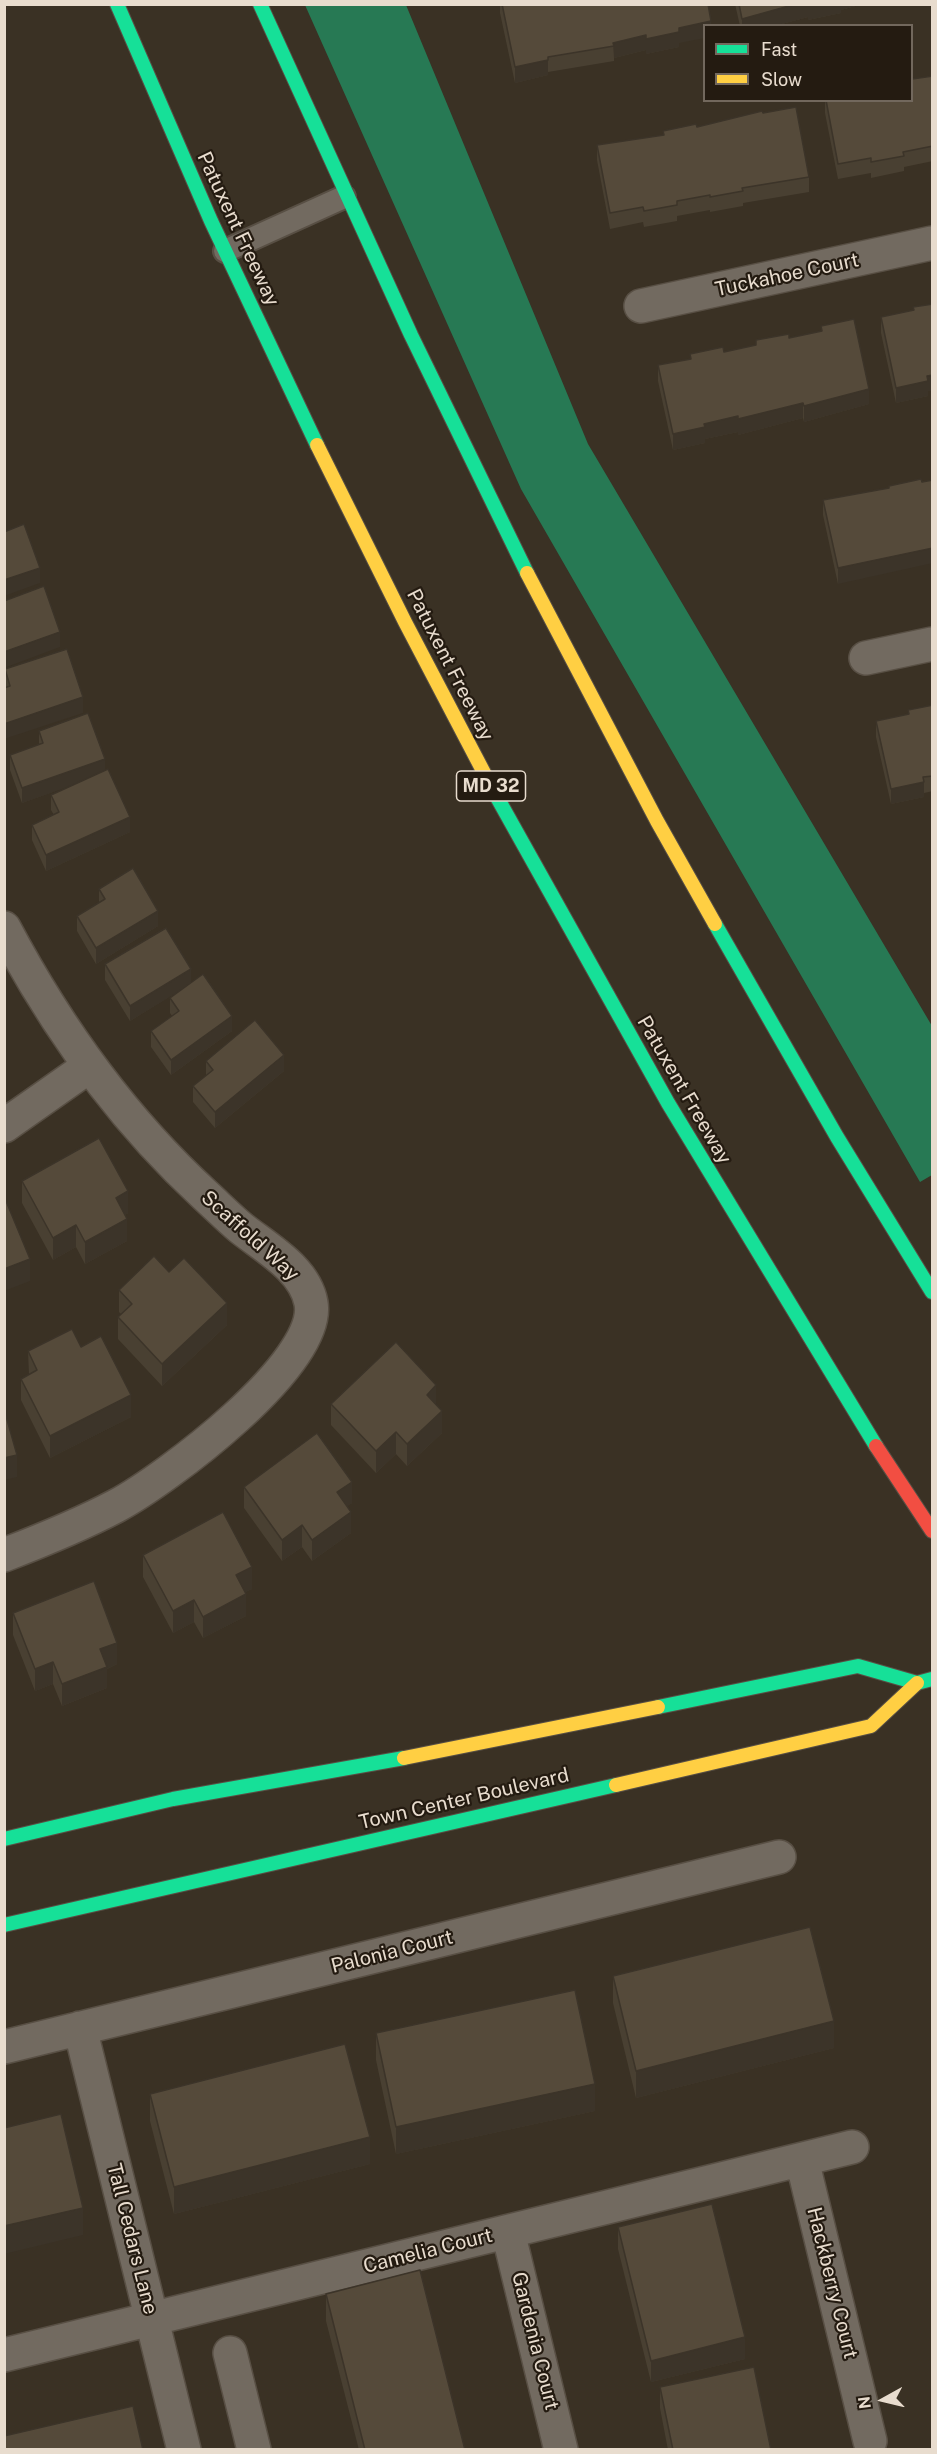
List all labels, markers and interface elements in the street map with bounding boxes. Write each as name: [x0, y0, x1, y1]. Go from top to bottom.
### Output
legend: [703, 24, 913, 102]
text: Fast: [761, 39, 797, 60]
text: Slow: [761, 69, 802, 90]
street label: Patuxent Freeway: [192, 148, 284, 310]
street label: Tuckahoe Court: [713, 248, 861, 302]
street label: Patuxent Freeway: [401, 585, 499, 745]
road number: MD 32: [456, 771, 526, 801]
street label: Patuxent Freeway: [632, 1012, 736, 1168]
street label: Scaffold Way: [196, 1186, 304, 1286]
street label: Town Center Boulevard: [357, 1763, 571, 1835]
street label: Palonia Court: [328, 1925, 456, 1979]
street label: Tall Cedars Lane: [102, 2161, 162, 2317]
street label: Hackberry Court: [802, 2205, 862, 2361]
street label: Camelia Court: [361, 2223, 495, 2279]
street label: Gardenia Court: [506, 2270, 564, 2412]
north arrow: [853, 2370, 913, 2430]
text: N: [854, 2395, 875, 2410]

